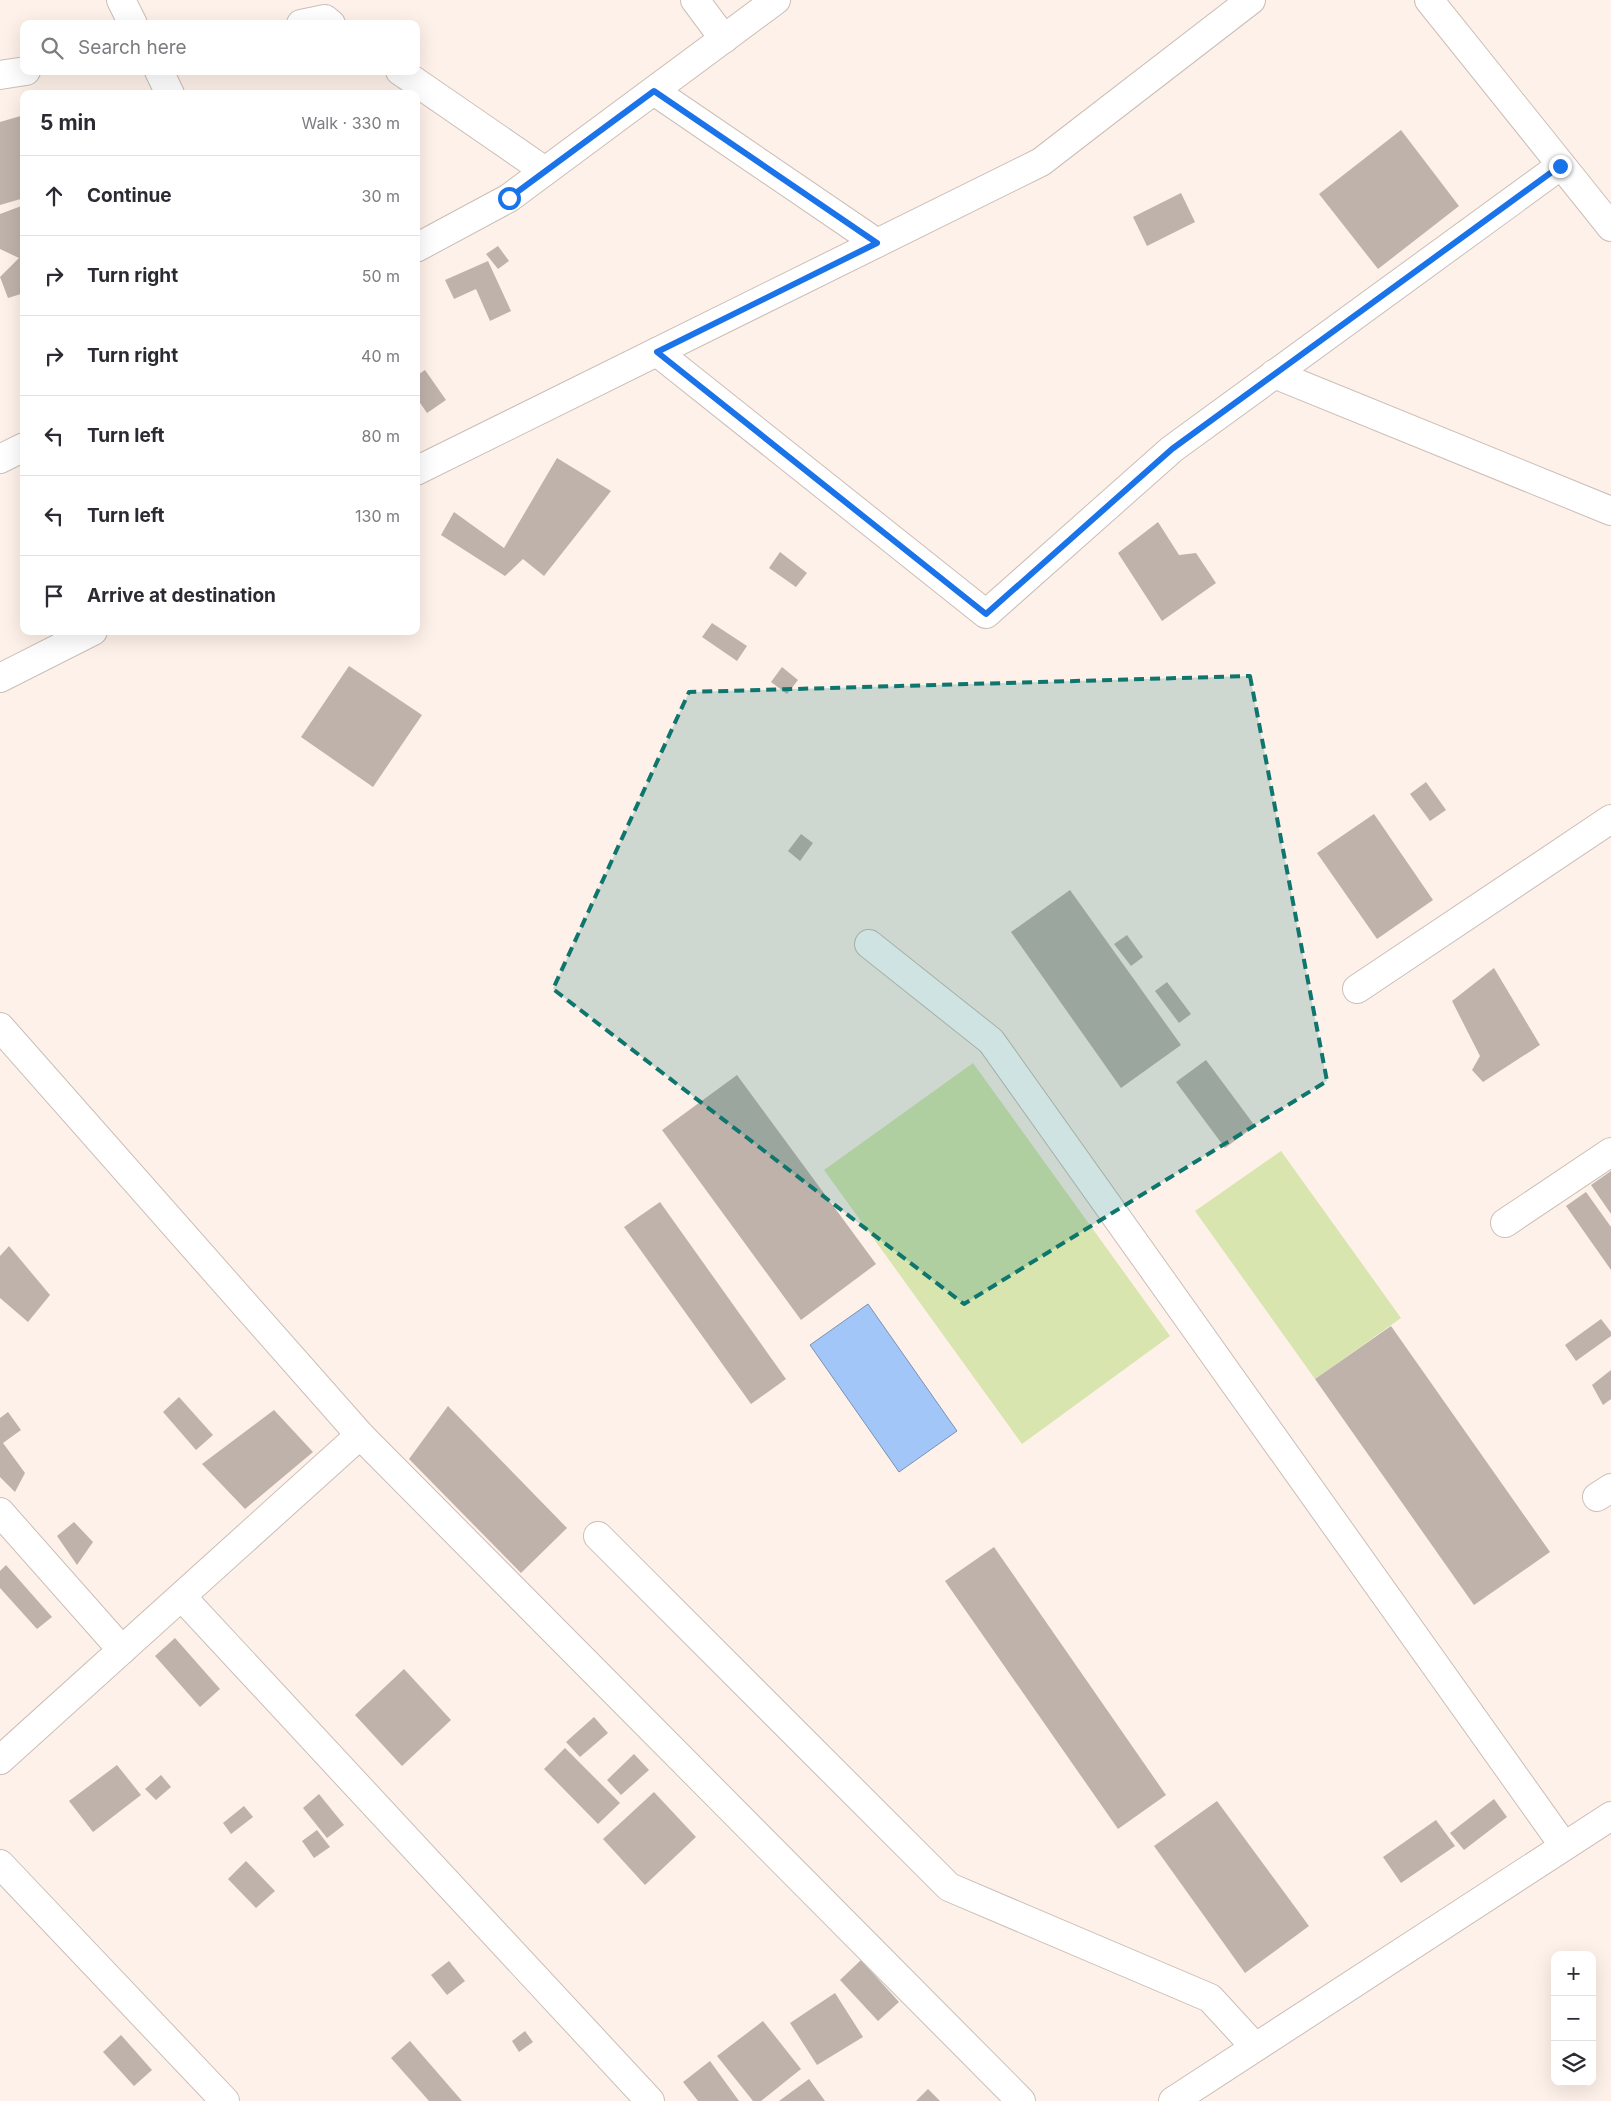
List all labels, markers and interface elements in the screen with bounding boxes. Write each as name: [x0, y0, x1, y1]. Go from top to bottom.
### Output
search box: [20, 20, 420, 75]
icon: search: [38, 34, 66, 62]
text: Search here: [78, 36, 187, 59]
text: 5 min: [40, 110, 96, 135]
text: Walk · 330 m: [301, 113, 400, 133]
route end: [1549, 155, 1572, 178]
icon: ahead: [40, 182, 68, 210]
text: Continue: [87, 184, 172, 207]
text: 30 m: [362, 186, 400, 206]
route start: [498, 187, 521, 210]
icon: right: [40, 262, 68, 290]
text: Turn right: [87, 264, 178, 287]
text: 50 m: [362, 266, 400, 286]
icon: right: [40, 342, 68, 370]
text: Turn right: [87, 344, 178, 367]
text: 40 m: [361, 346, 400, 366]
icon: left: [40, 422, 68, 450]
text: Turn left: [87, 424, 165, 447]
text: 80 m: [361, 426, 400, 446]
icon: left: [40, 502, 68, 530]
text: Turn left: [87, 504, 165, 527]
text: 130 m: [355, 506, 400, 526]
icon: arrive: [40, 582, 68, 610]
text: Arrive at destination: [87, 584, 276, 607]
map controls: [1551, 1951, 1596, 2086]
button: +: [1551, 1951, 1596, 1996]
button: −: [1551, 1996, 1596, 2041]
button: layers: [1551, 2041, 1596, 2086]

